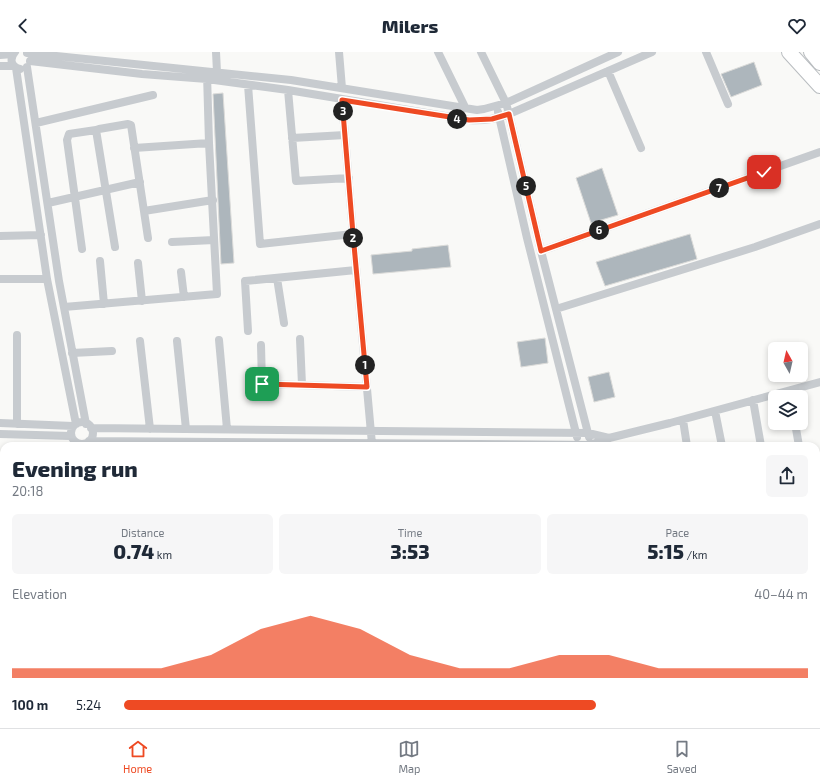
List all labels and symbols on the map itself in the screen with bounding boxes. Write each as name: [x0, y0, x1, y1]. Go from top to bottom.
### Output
pin: 3: [333, 101, 353, 121]
pin: 4: [447, 109, 467, 129]
pin: [747, 155, 781, 189]
pin: 5: [516, 176, 536, 196]
pin: 7: [709, 178, 729, 198]
pin: 6: [589, 220, 609, 240]
pin: 2: [343, 228, 363, 248]
north arrow: [768, 342, 808, 382]
pin: 1: [355, 355, 375, 375]
pin: [245, 367, 279, 401]

